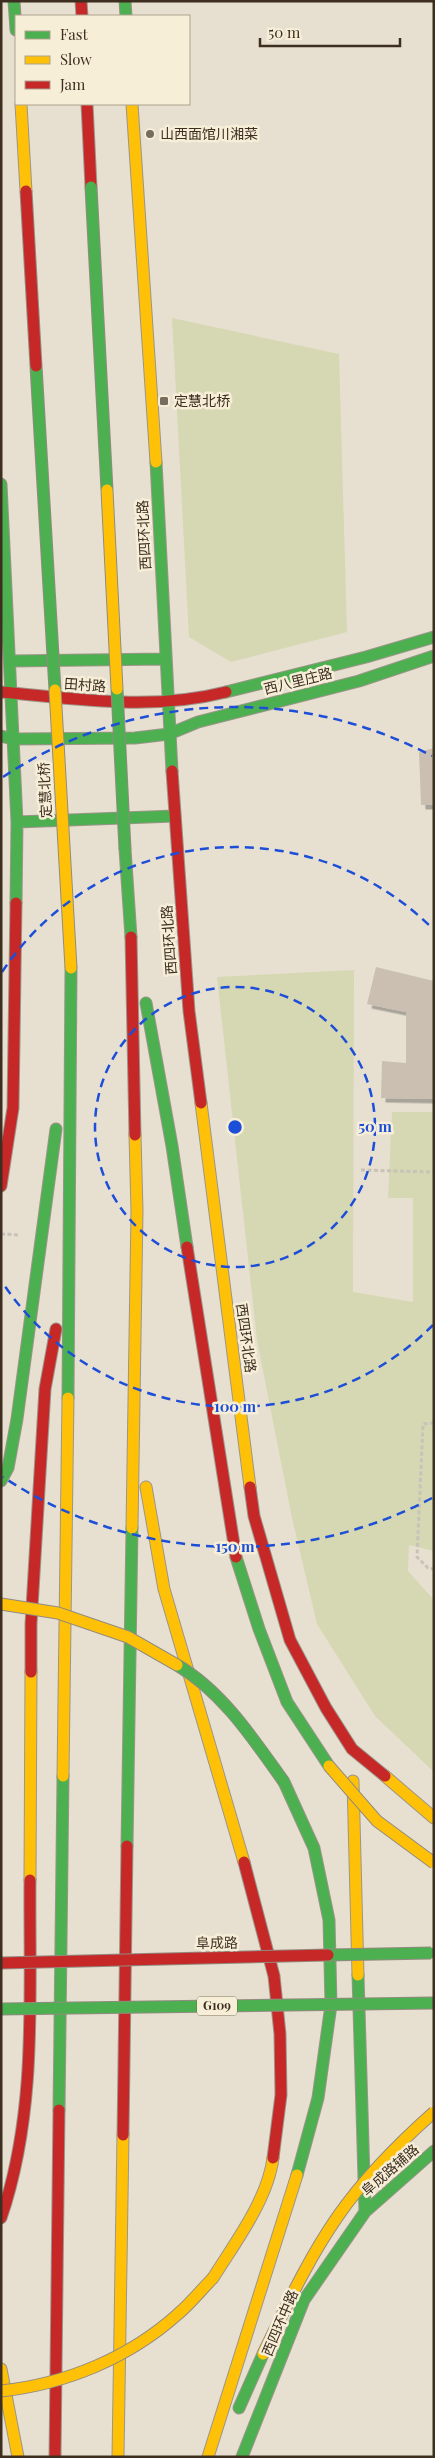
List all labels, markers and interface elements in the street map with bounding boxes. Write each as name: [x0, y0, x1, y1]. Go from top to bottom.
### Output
legend: [15, 15, 190, 105]
scale bar: [260, 15, 400, 47]
text: 50 m: [268, 22, 301, 42]
text: Fast: [60, 24, 89, 44]
text: Slow: [60, 49, 92, 69]
text: Jam: [59, 74, 86, 94]
place label: 山西面馆川湘菜: [160, 124, 258, 143]
marker: 山西面馆川湘菜: [144, 128, 156, 140]
place label: 定慧北桥: [174, 391, 230, 410]
marker: 定慧北桥: [158, 395, 170, 407]
street label: 西四环北路: [132, 500, 155, 570]
street label: 西八里庄路: [262, 663, 334, 698]
street label: 田村路: [63, 674, 107, 695]
street label: 定慧北桥: [34, 762, 55, 818]
street label: 西四环北路: [157, 904, 180, 976]
text: 50 m: [358, 1116, 392, 1136]
centre of rings: [226, 1118, 244, 1136]
street label: 西四环北路: [232, 1302, 261, 1374]
text: 100 m: [214, 1396, 257, 1416]
text: 150 m: [215, 1536, 255, 1556]
street label: 阜成路: [196, 1933, 238, 1952]
road number: G109: [197, 1996, 237, 2015]
street label: 阜成路辅路: [357, 2139, 422, 2200]
street label: 西四环中路: [257, 2287, 302, 2359]

